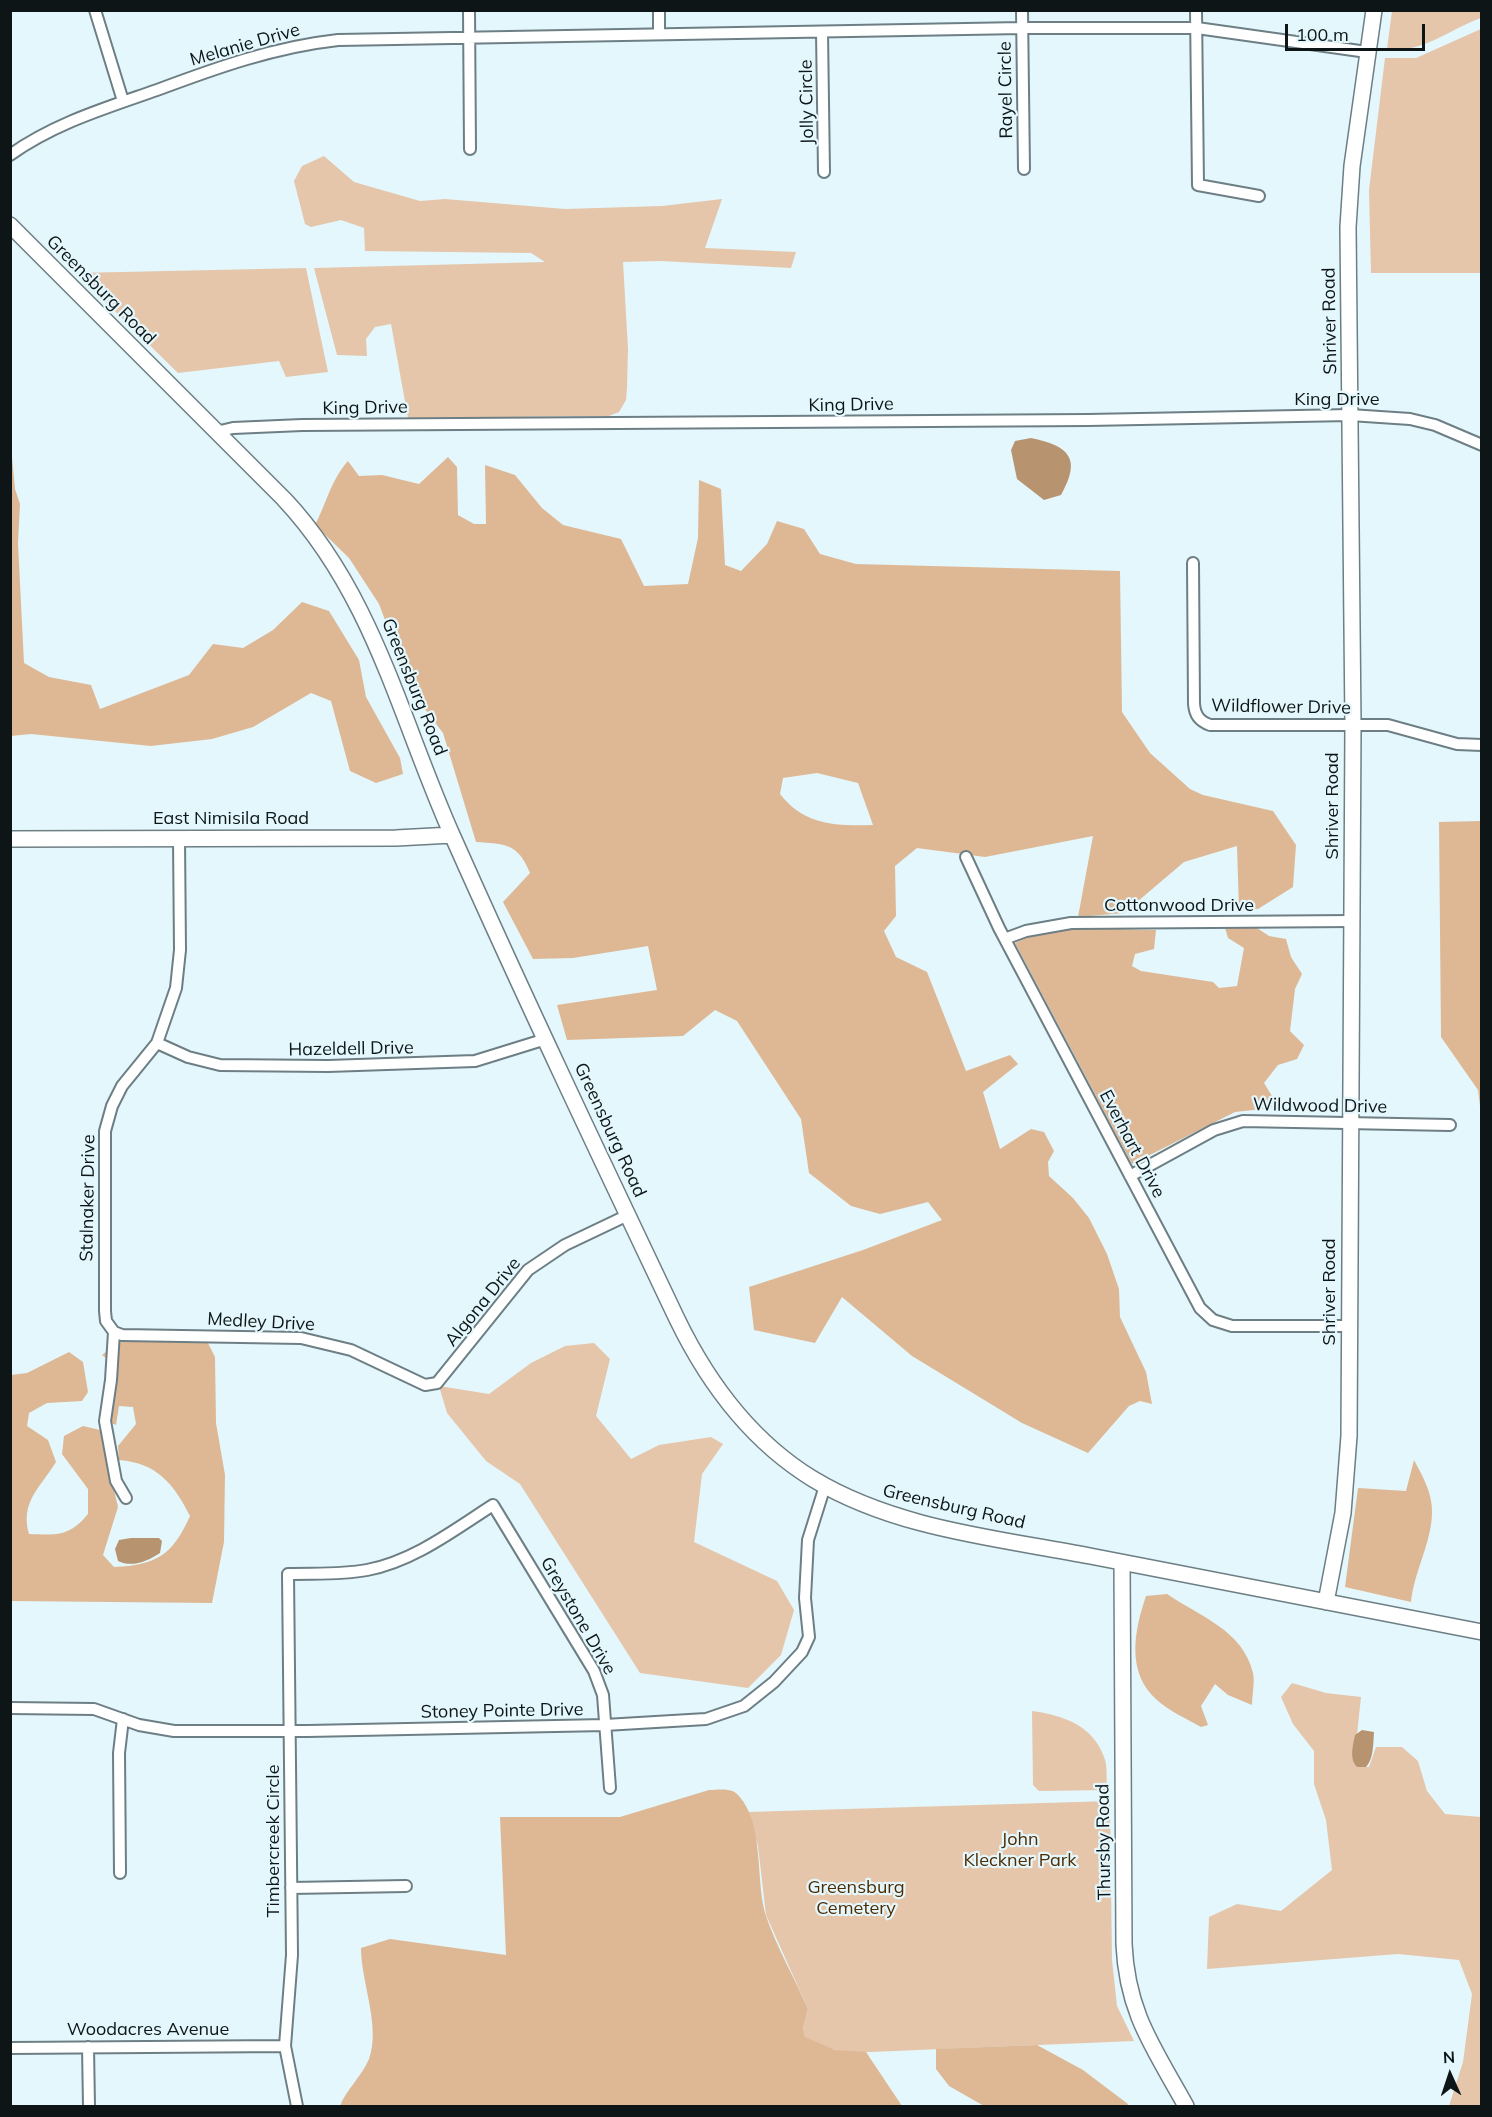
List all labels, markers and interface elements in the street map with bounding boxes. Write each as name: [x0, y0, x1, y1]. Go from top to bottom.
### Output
scale bar: [1288, 12, 1428, 50]
street label: Melanie Drive: [188, 19, 302, 71]
text: 100 m: [1296, 23, 1349, 46]
street label: Rayel Circle: [994, 41, 1018, 139]
street label: Jolly Circle: [795, 59, 819, 145]
street label: Greensburg Road: [42, 231, 160, 349]
street label: Shriver Road: [1318, 267, 1342, 375]
street label: King Drive: [1294, 389, 1380, 411]
street label: King Drive: [808, 393, 894, 417]
street label: King Drive: [322, 396, 408, 420]
street label: Greensburg Road: [377, 615, 451, 759]
street label: Wildflower Drive: [1211, 695, 1351, 719]
street label: Shriver Road: [1322, 752, 1344, 860]
street label: East Nimisila Road: [153, 808, 309, 830]
street label: Cottonwood Drive: [1104, 895, 1254, 917]
street label: Hazeldell Drive: [288, 1037, 414, 1061]
street label: Greensburg Road: [569, 1059, 651, 1201]
street label: Everhart Drive: [1095, 1086, 1169, 1202]
street label: Wildwood Drive: [1253, 1094, 1387, 1118]
street label: Stalnaker Drive: [76, 1134, 100, 1262]
street label: Shriver Road: [1319, 1238, 1341, 1346]
street label: Algona Drive: [441, 1253, 525, 1351]
street label: Medley Drive: [207, 1308, 315, 1336]
street label: Greensburg Road: [880, 1480, 1028, 1534]
street label: Greystone Drive: [536, 1553, 620, 1679]
street label: Stoney Pointe Drive: [420, 1699, 584, 1723]
street label: Timbercreek Circle: [263, 1765, 285, 1917]
street label: Thursby Road: [1092, 1784, 1116, 1900]
park label: John Kleckner Park: [963, 1829, 1077, 1872]
park label: Greensburg Cemetery: [807, 1877, 905, 1920]
street label: Woodacres Avenue: [67, 2019, 229, 2041]
north arrow: [1420, 2045, 1480, 2105]
text: N: [1442, 2047, 1456, 2067]

